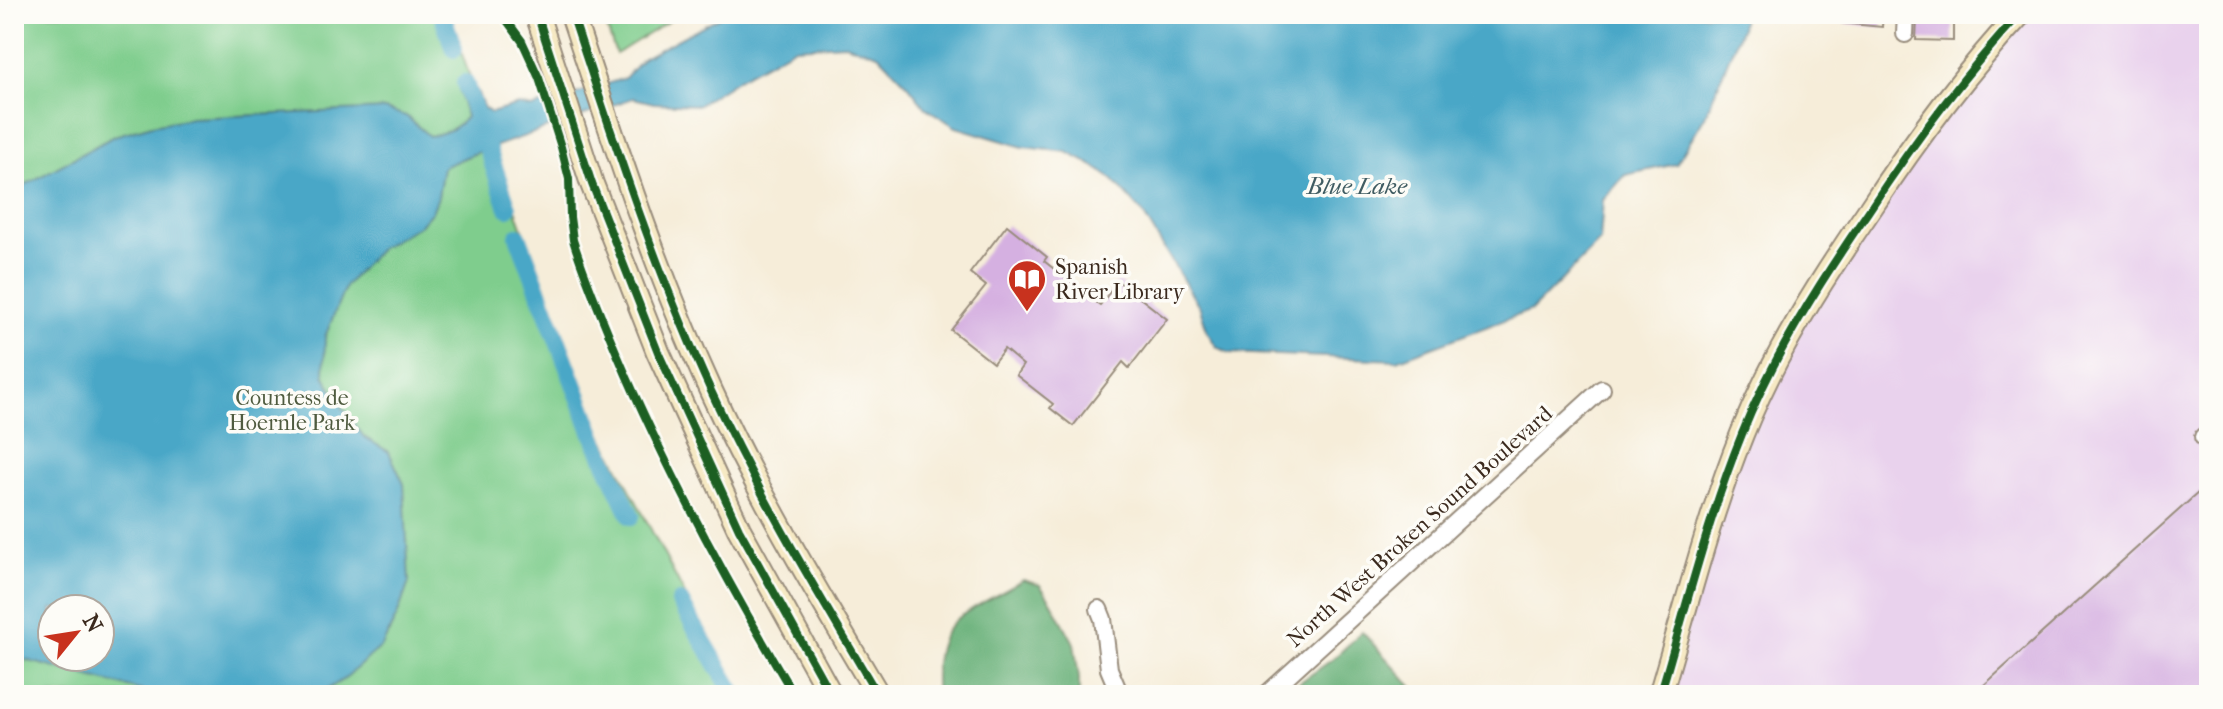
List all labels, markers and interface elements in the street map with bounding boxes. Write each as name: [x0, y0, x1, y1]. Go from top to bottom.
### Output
water label: Blue Lake: [1305, 172, 1408, 200]
place label: Spanish River Library: [1055, 254, 1185, 305]
library icon: Spanish River Library: [1006, 258, 1048, 313]
park label: Countess de Hoernle Park: [229, 385, 356, 436]
street label: North West Broken Sound Boulevard: [1282, 400, 1558, 653]
north arrow: [36, 593, 116, 673]
text: N: [77, 610, 108, 637]

